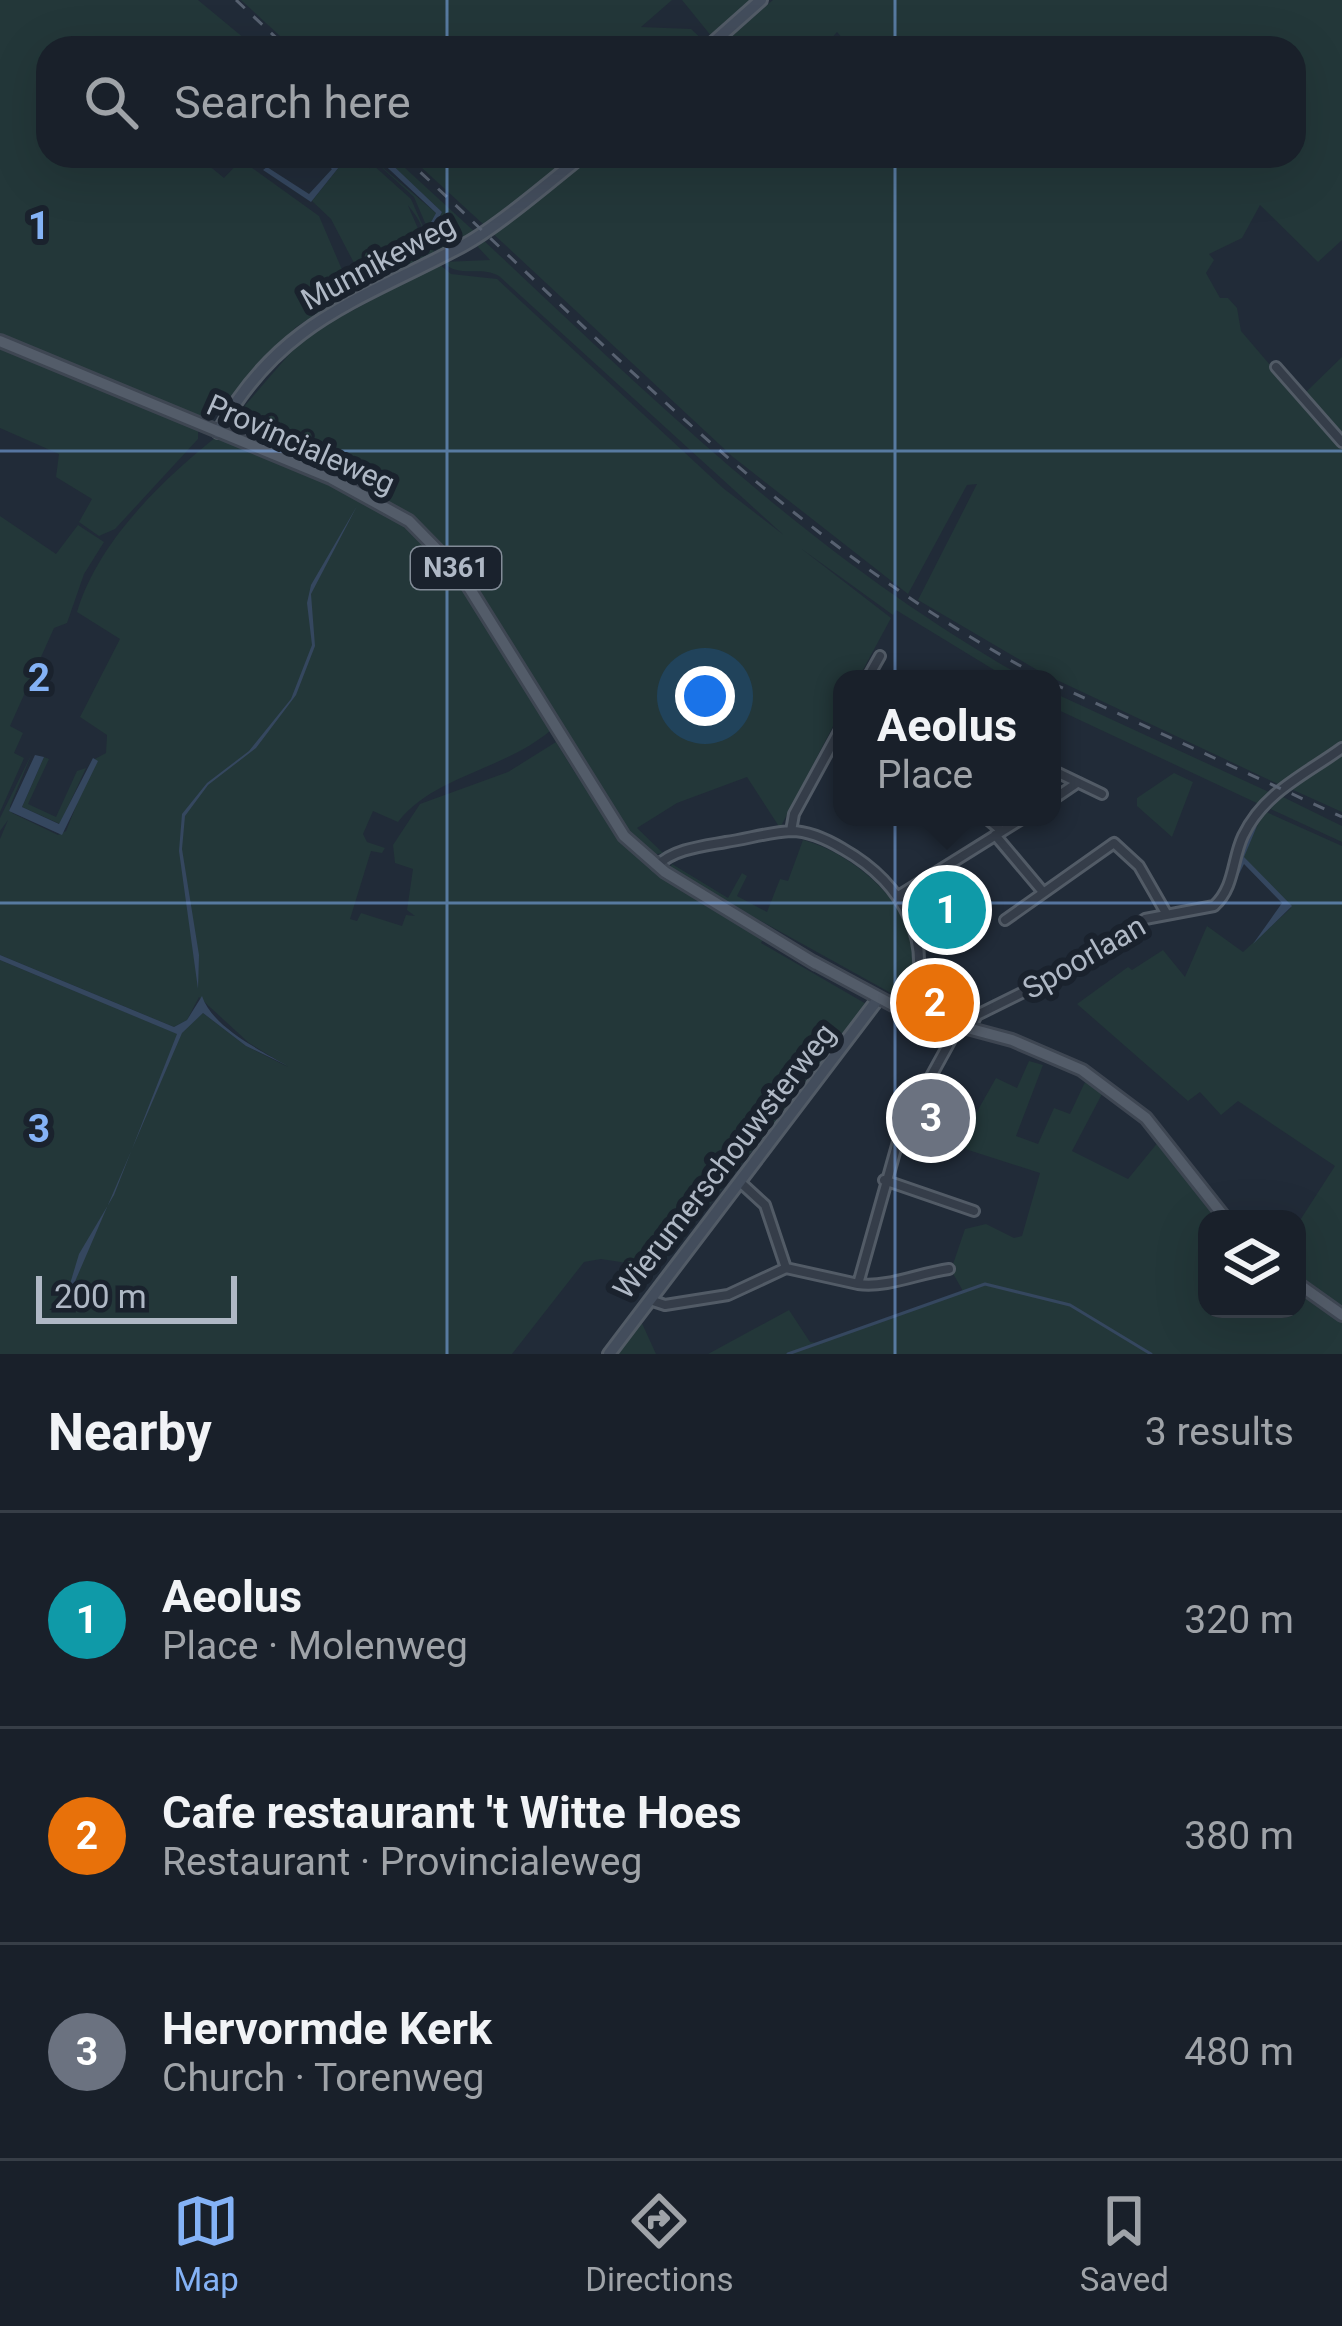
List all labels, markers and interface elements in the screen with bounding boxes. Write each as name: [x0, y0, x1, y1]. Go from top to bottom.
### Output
search box: [36, 36, 1306, 168]
icon: search: [78, 69, 144, 135]
text: Search here: [174, 76, 411, 129]
text: 1: [28, 203, 50, 249]
street label: Munnikeweg: [295, 207, 461, 317]
street label: Provincialeweg: [202, 387, 400, 501]
road number: N361: [411, 547, 501, 589]
text: 2: [28, 655, 50, 701]
your location: [675, 666, 735, 726]
popup: [833, 670, 1061, 826]
text: Aeolus: [877, 699, 1017, 752]
text: Place: [877, 752, 973, 798]
pin: 1: [908, 865, 986, 955]
street label: Spoorlaan: [1017, 908, 1151, 1006]
pin: 2: [896, 958, 974, 1048]
street label: Wierumerschouwsterweg: [606, 1016, 842, 1306]
pin: 3: [892, 1073, 970, 1163]
text: 3: [28, 1106, 50, 1152]
map controls: [1198, 1210, 1306, 1318]
button: layers: [1198, 1210, 1306, 1318]
scale bar: [36, 1270, 237, 1323]
text: 200 m: [54, 1277, 147, 1316]
text: Nearby: [48, 1403, 212, 1462]
text: 3 results: [1145, 1409, 1294, 1455]
text: Aeolus: [162, 1570, 302, 1623]
text: 1: [76, 1597, 98, 1643]
text: 320 m: [1184, 1597, 1294, 1643]
text: Place · Molenweg: [162, 1623, 468, 1669]
text: Cafe restaurant 't Witte Hoes: [162, 1786, 742, 1839]
text: 2: [76, 1813, 98, 1859]
text: 380 m: [1184, 1813, 1294, 1859]
text: Restaurant · Provincialeweg: [162, 1839, 642, 1885]
text: Hervormde Kerk: [162, 2002, 492, 2055]
text: 3: [76, 2029, 98, 2075]
text: 480 m: [1184, 2029, 1294, 2075]
text: Church · Torenweg: [162, 2055, 484, 2101]
tab: Map: [173, 2188, 239, 2299]
tab: Directions: [585, 2188, 734, 2299]
tab: Saved: [1080, 2188, 1169, 2299]

